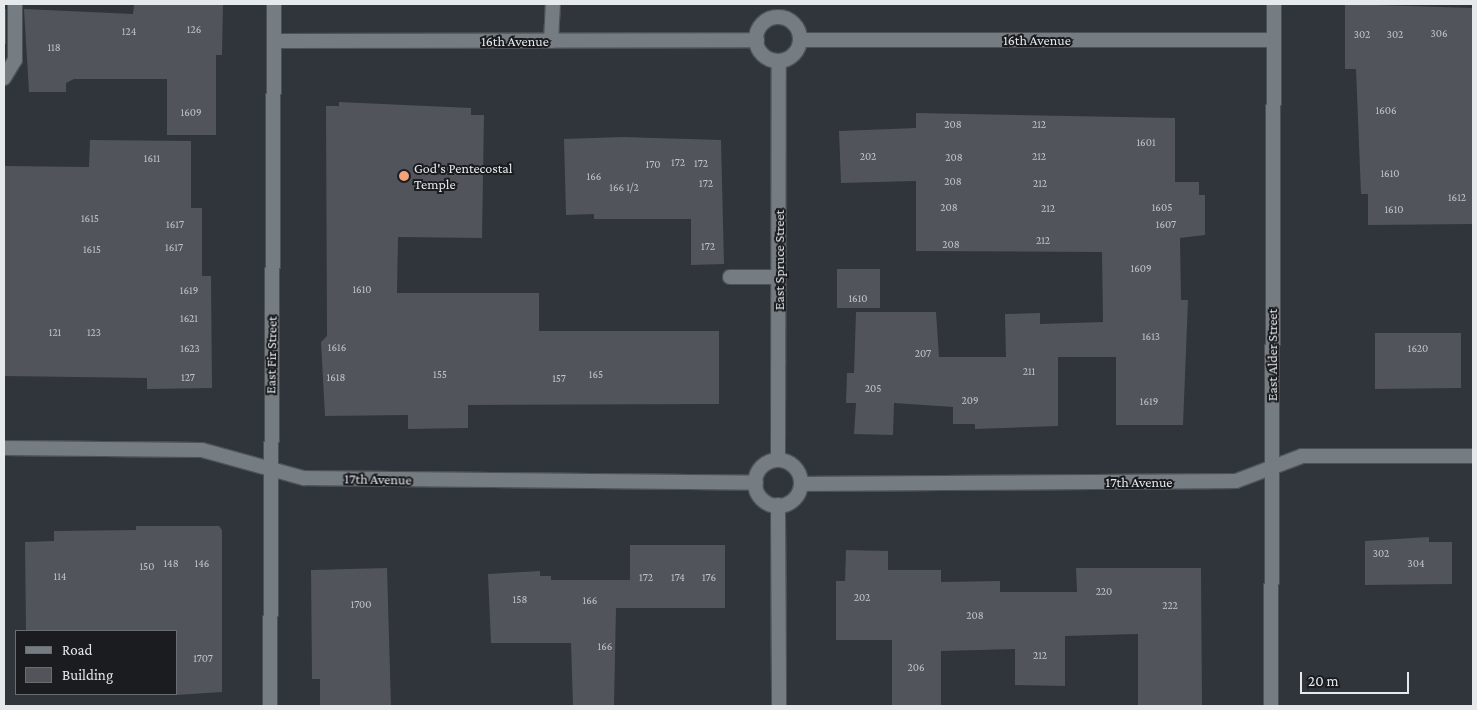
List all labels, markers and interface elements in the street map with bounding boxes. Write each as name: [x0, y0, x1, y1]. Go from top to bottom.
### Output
house number: 126: [187, 22, 201, 36]
house number: 124: [122, 24, 136, 38]
house number: 306: [1430, 26, 1448, 40]
house number: 302: [1354, 27, 1370, 41]
house number: 302: [1387, 27, 1403, 41]
street label: 16th Avenue: [1003, 32, 1071, 48]
street label: 16th Avenue: [481, 33, 549, 49]
house number: 118: [47, 40, 61, 54]
house number: 1606: [1375, 103, 1397, 117]
house number: 1609: [180, 105, 202, 119]
house number: 208: [944, 117, 962, 131]
house number: 212: [1032, 117, 1046, 131]
house number: 1601: [1136, 135, 1156, 149]
house number: 202: [860, 149, 876, 163]
house number: 212: [1032, 149, 1046, 163]
house number: 208: [945, 150, 963, 164]
house number: 1611: [144, 151, 160, 165]
house number: 172: [671, 155, 685, 169]
house number: 172: [694, 156, 708, 170]
house number: 170: [646, 157, 660, 171]
place label: God's Pentecostal Temple: [414, 160, 513, 192]
house number: 1610: [1380, 166, 1400, 180]
house number: 166: [587, 169, 601, 183]
marker: God's Pentecostal Temple: [398, 170, 410, 182]
house number: 208: [944, 174, 962, 188]
house number: 172: [699, 176, 713, 190]
house number: 212: [1033, 176, 1047, 190]
house number: 166 1/2: [609, 180, 639, 194]
house number: 1612: [1448, 190, 1466, 204]
house number: 208: [940, 200, 958, 214]
house number: 1605: [1152, 200, 1172, 214]
house number: 212: [1041, 201, 1055, 215]
house number: 1610: [1384, 202, 1404, 216]
street label: East Spruce Street: [771, 210, 787, 310]
house number: 1615: [81, 211, 99, 225]
house number: 1617: [166, 217, 184, 231]
house number: 1607: [1156, 217, 1176, 231]
house number: 212: [1036, 233, 1050, 247]
house number: 208: [942, 237, 960, 251]
house number: 172: [701, 239, 715, 253]
house number: 1617: [165, 240, 183, 254]
house number: 1615: [83, 242, 101, 256]
house number: 1609: [1130, 261, 1152, 275]
house number: 1610: [352, 282, 372, 296]
house number: 1619: [180, 283, 198, 297]
house number: 1610: [848, 291, 868, 305]
street label: East Alder Street: [1264, 309, 1280, 401]
house number: 1621: [180, 311, 198, 325]
street label: East Fir Street: [262, 316, 280, 394]
house number: 121: [49, 325, 61, 339]
house number: 123: [87, 325, 101, 339]
house number: 1613: [1142, 329, 1160, 343]
house number: 1616: [328, 340, 346, 354]
house number: 1623: [180, 341, 200, 355]
house number: 1620: [1408, 341, 1428, 355]
house number: 207: [915, 346, 931, 360]
house number: 211: [1023, 364, 1035, 378]
house number: 155: [433, 367, 447, 381]
house number: 165: [589, 367, 603, 381]
house number: 127: [181, 370, 195, 384]
house number: 1618: [327, 370, 345, 384]
house number: 157: [552, 371, 566, 385]
house number: 205: [865, 381, 881, 395]
house number: 209: [961, 393, 979, 407]
house number: 1619: [1140, 394, 1158, 408]
street label: 17th Avenue: [344, 470, 412, 488]
street label: 17th Avenue: [1105, 474, 1173, 490]
house number: 302: [1373, 546, 1389, 560]
house number: 148: [163, 556, 179, 570]
house number: 146: [195, 556, 209, 570]
house number: 304: [1407, 556, 1425, 570]
house number: 150: [139, 559, 155, 573]
house number: 114: [54, 569, 66, 583]
house number: 172: [639, 570, 653, 584]
house number: 174: [671, 570, 685, 584]
house number: 176: [702, 570, 716, 584]
house number: 220: [1096, 584, 1112, 598]
house number: 202: [854, 590, 870, 604]
house number: 158: [513, 592, 527, 606]
house number: 166: [583, 593, 597, 607]
house number: 1700: [350, 597, 372, 611]
house number: 222: [1162, 598, 1178, 612]
house number: 208: [966, 608, 984, 622]
legend: [15, 630, 178, 695]
house number: 166: [598, 639, 612, 653]
text: Road: [62, 642, 92, 658]
house number: 212: [1033, 648, 1047, 662]
house number: 1707: [193, 651, 213, 665]
house number: 206: [907, 660, 925, 674]
scale bar: [1302, 662, 1411, 694]
text: Building: [62, 667, 113, 683]
text: 20 m: [1308, 673, 1339, 689]

